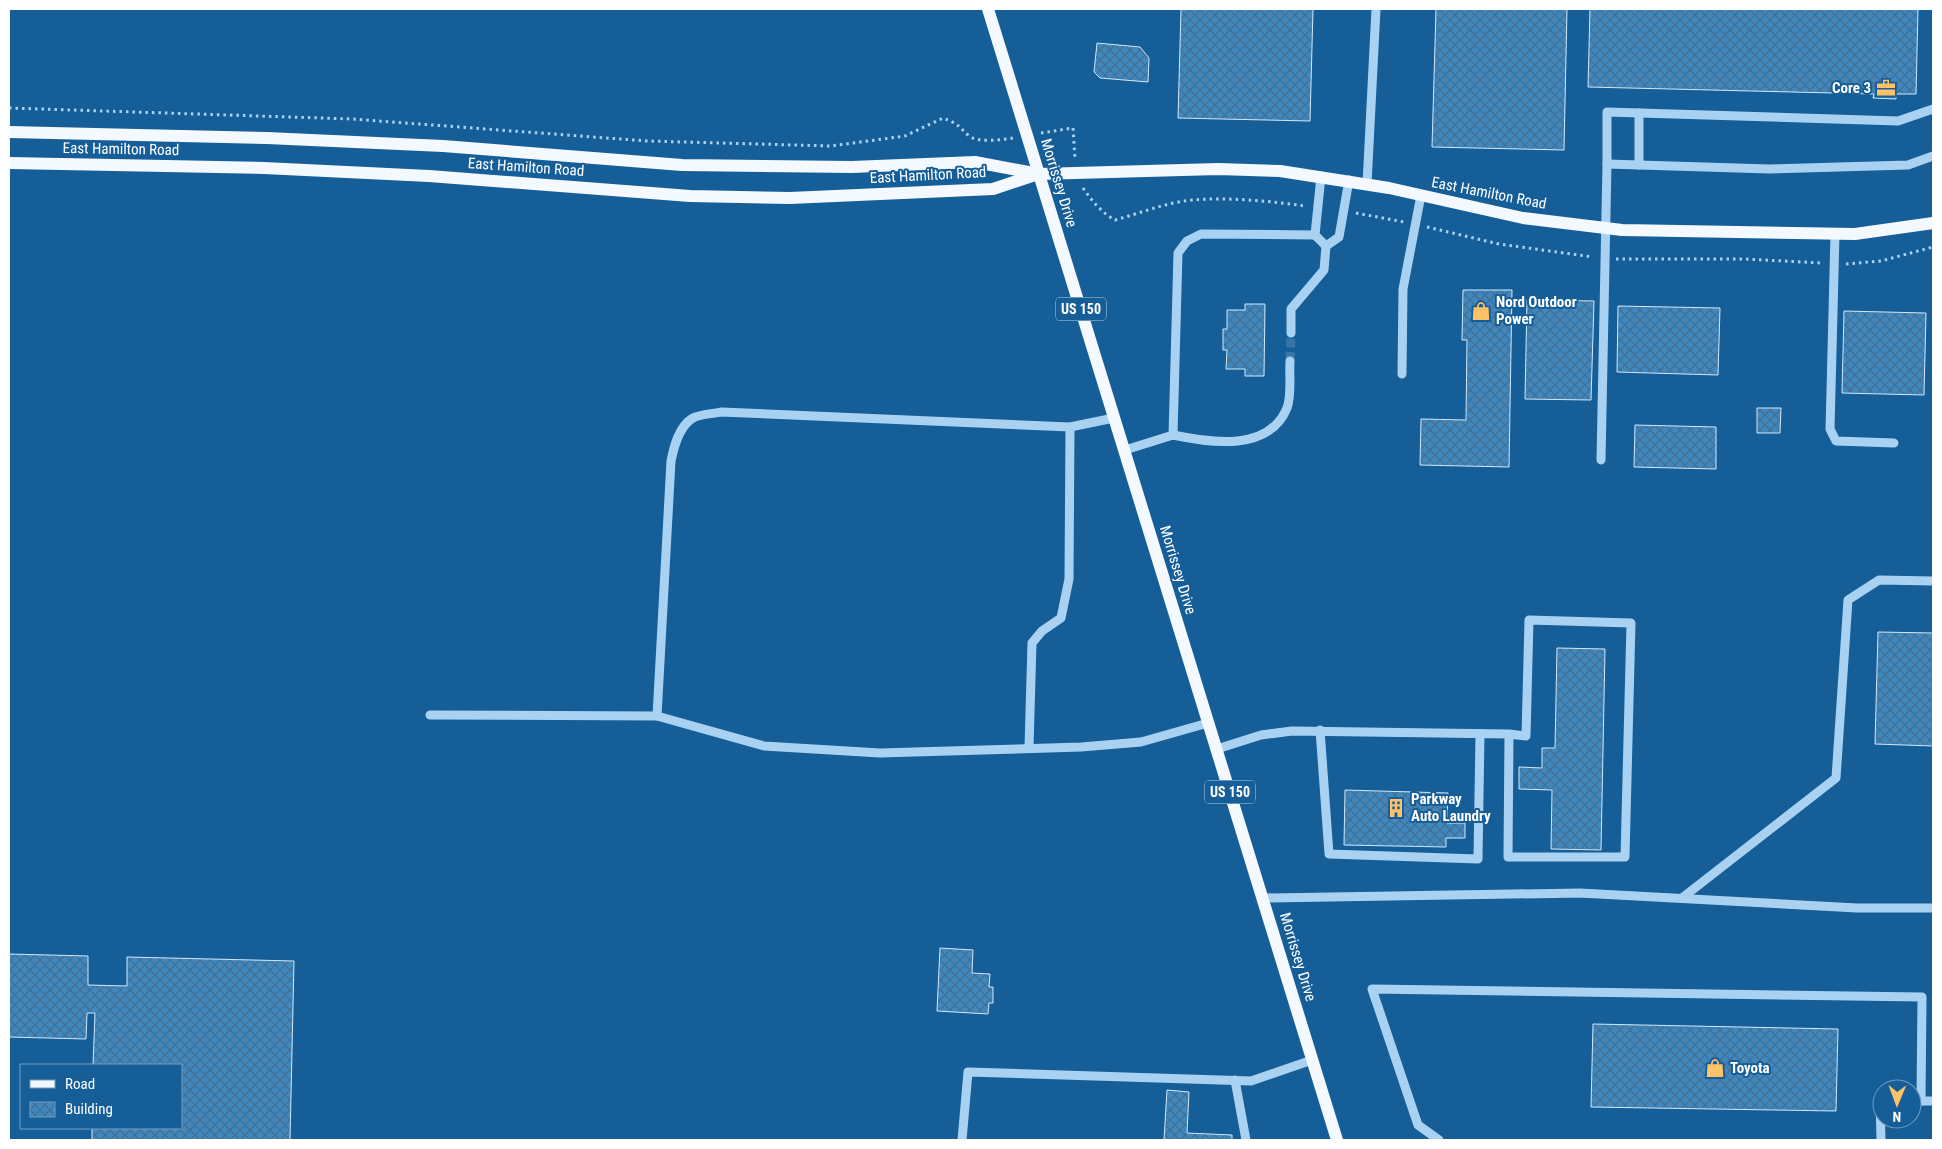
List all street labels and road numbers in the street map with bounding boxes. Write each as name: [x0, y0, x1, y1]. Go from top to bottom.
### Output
street label: Morrissey Drive: [1037, 137, 1081, 229]
street label: East Hamilton Road: [63, 139, 179, 159]
street label: East Hamilton Road: [467, 154, 585, 180]
street label: East Hamilton Road: [869, 163, 987, 187]
street label: East Hamilton Road: [1430, 173, 1548, 213]
road number: US 150: [1056, 298, 1106, 320]
street label: Morrissey Drive: [1156, 524, 1200, 616]
road number: US 150: [1205, 780, 1255, 804]
street label: Morrissey Drive: [1276, 911, 1320, 1003]

